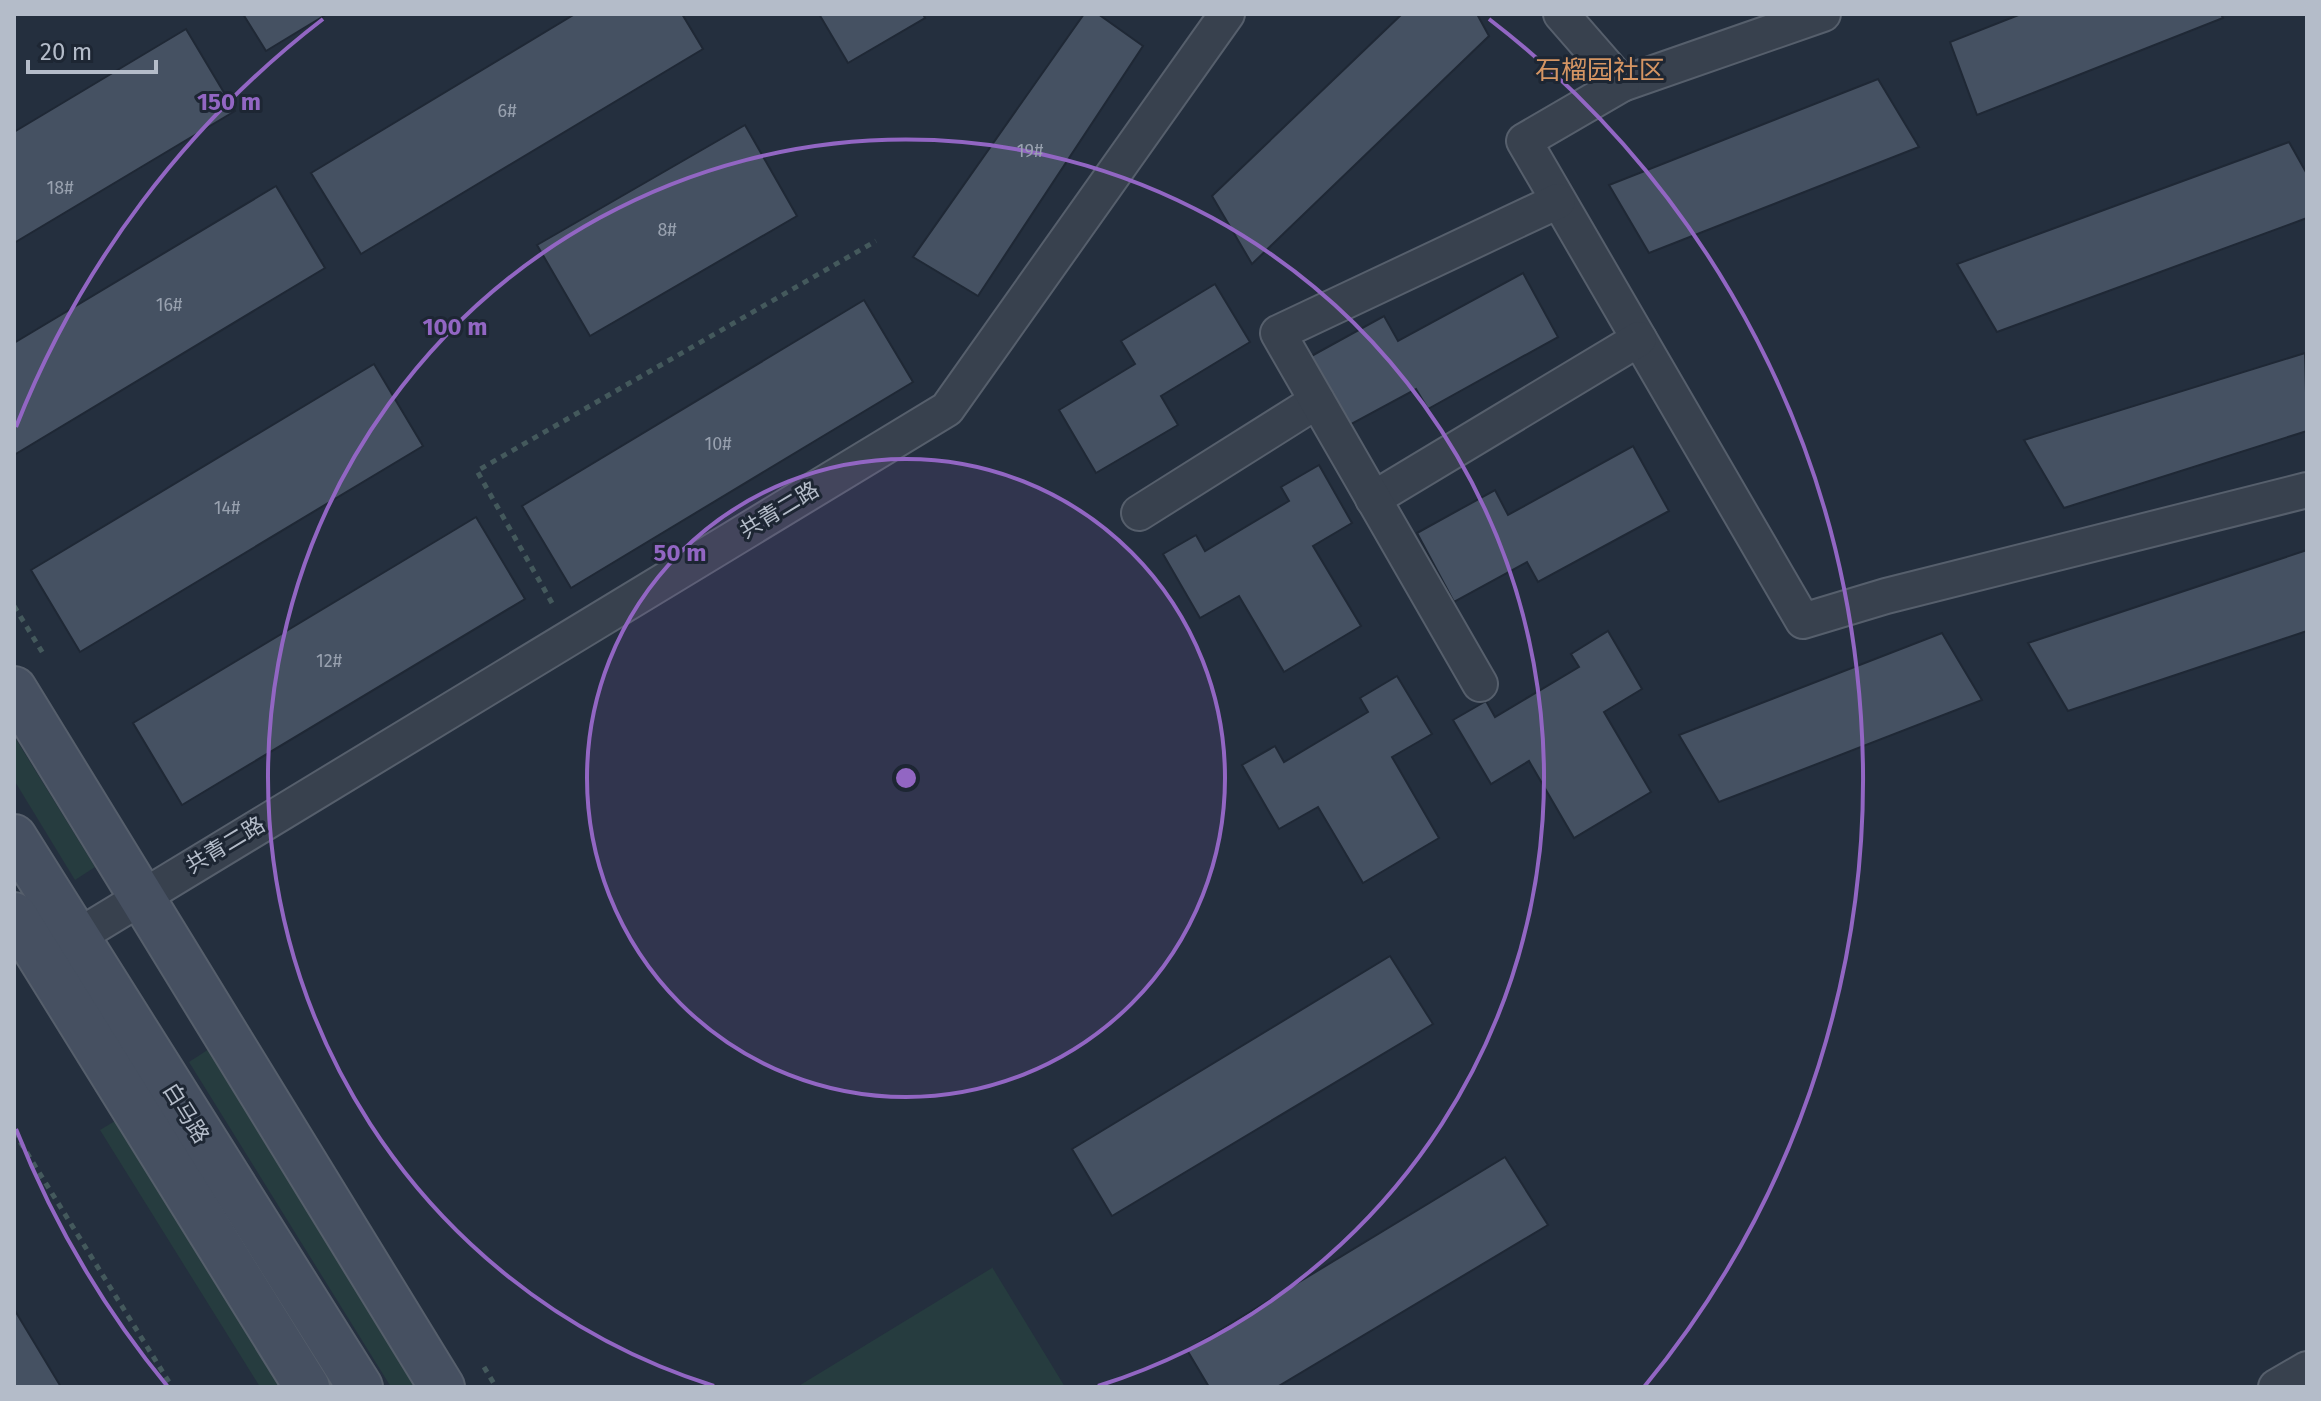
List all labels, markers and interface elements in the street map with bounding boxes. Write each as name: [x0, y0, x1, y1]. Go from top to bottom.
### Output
scale bar: [28, 24, 156, 74]
text: 20 m: [40, 38, 92, 66]
district label: 石榴园社区: [1535, 55, 1665, 86]
text: 150 m: [197, 88, 261, 116]
house number: 6#: [498, 100, 517, 122]
house number: 19#: [1017, 140, 1044, 162]
house number: 18#: [46, 177, 74, 199]
house number: 8#: [657, 219, 677, 241]
house number: 16#: [156, 294, 183, 316]
text: 100 m: [422, 313, 488, 341]
house number: 10#: [704, 433, 732, 455]
street label: 共青二路: [734, 476, 824, 544]
house number: 14#: [214, 497, 241, 519]
text: 50 m: [654, 539, 706, 567]
house number: 12#: [316, 650, 343, 672]
centre of rings: [892, 764, 920, 792]
street label: 共青二路: [180, 811, 270, 879]
street label: 白马路: [157, 1078, 215, 1148]

